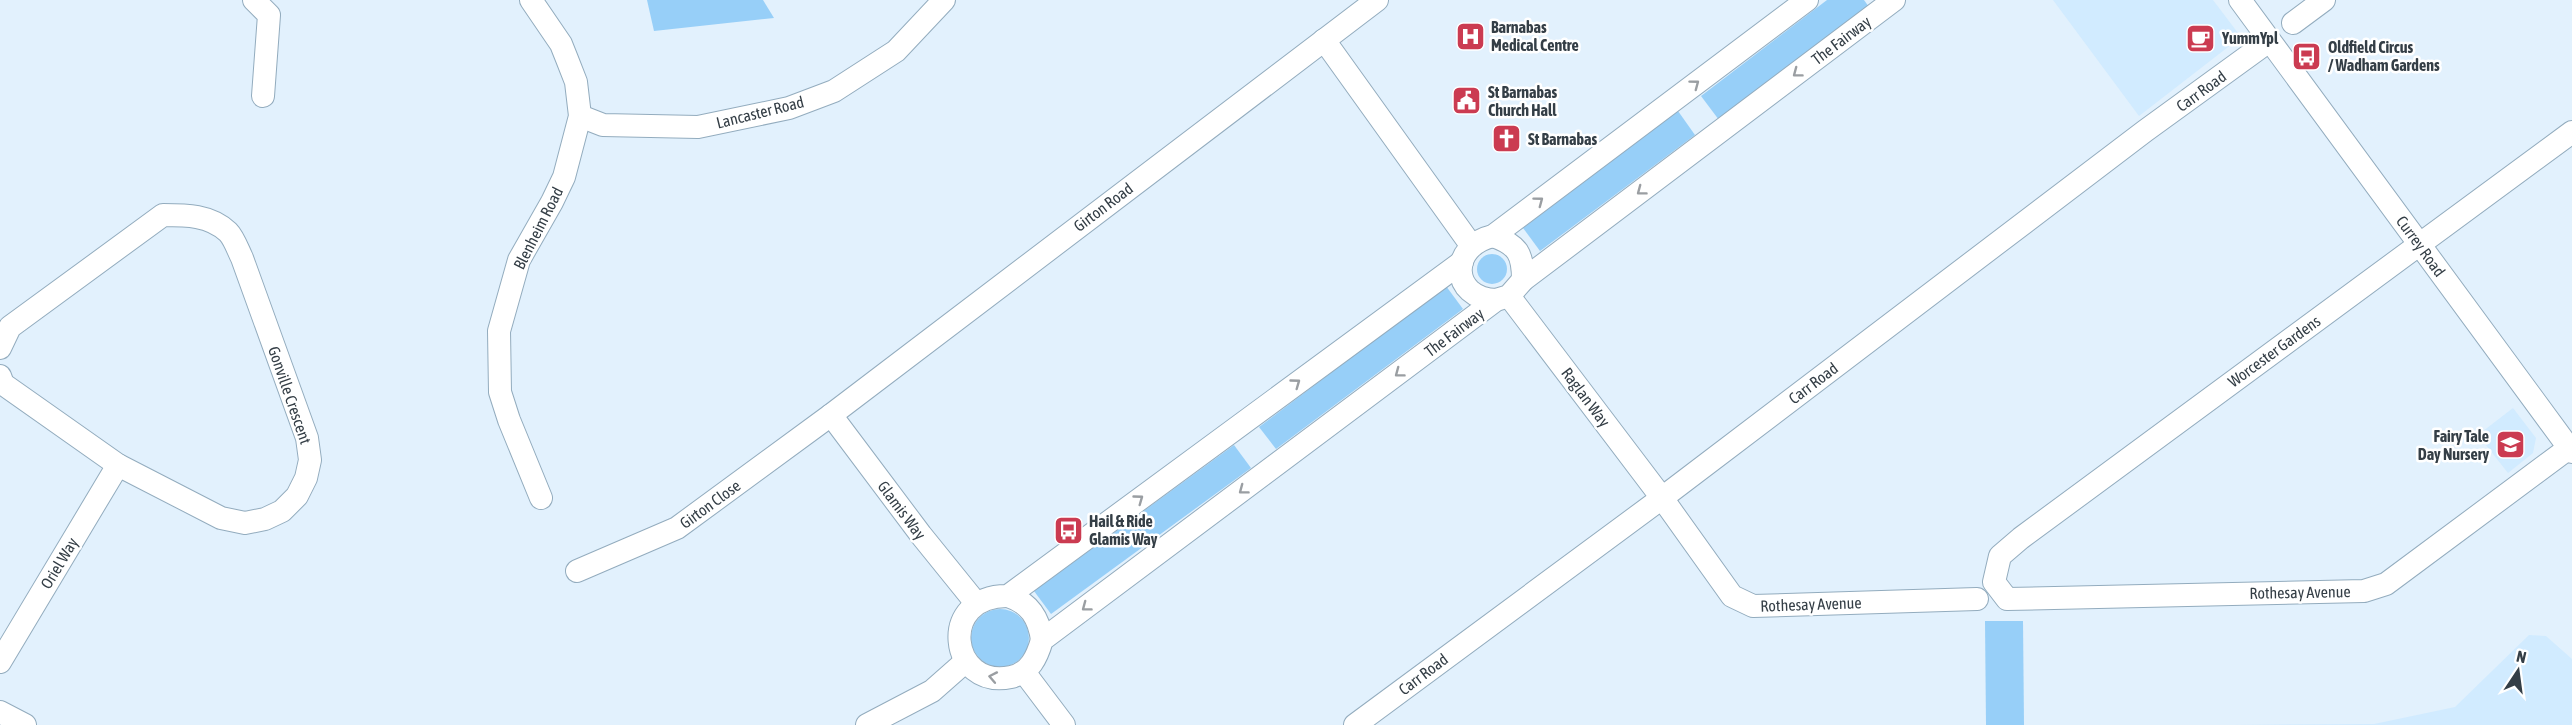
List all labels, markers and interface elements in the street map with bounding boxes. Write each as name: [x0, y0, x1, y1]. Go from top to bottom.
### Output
street label: The Fairway: [1808, 12, 1875, 69]
place label: Barnabas Medical Centre: [1491, 18, 1579, 54]
hospital icon: Barnabas Medical Centre: [1454, 20, 1486, 52]
cafe icon: YummYpl: [2185, 22, 2217, 54]
place label: YummYpl: [2221, 29, 2279, 47]
place label: Oldfield Circus / Wadham Gardens: [2328, 38, 2440, 74]
bus stop icon: Oldfield Circus / Wadham Gardens: [2291, 40, 2323, 72]
one-way arrow: [1792, 66, 1803, 77]
street label: Carr Road: [2173, 67, 2229, 115]
one-way arrow: [1689, 80, 1700, 91]
place label: St Barnabas Church Hall: [1488, 83, 1557, 119]
public building icon: St Barnabas Church Hall: [1451, 85, 1483, 117]
street label: Lancaster Road: [714, 92, 806, 132]
church icon: St Barnabas: [1491, 123, 1523, 155]
place label: St Barnabas: [1528, 130, 1597, 148]
street label: Girton Road: [1070, 179, 1136, 235]
street label: Blenheim Road: [510, 184, 566, 272]
one-way arrow: [1637, 184, 1648, 195]
one-way arrow: [1533, 197, 1544, 208]
street label: Currey Road: [2392, 212, 2449, 281]
street label: The Fairway: [1421, 304, 1488, 361]
street label: Worcester Gardens: [2224, 311, 2324, 391]
street label: Gonville Crescent: [265, 344, 315, 447]
street label: Carr Road: [1785, 359, 1841, 407]
street label: Raglan Way: [1557, 364, 1614, 431]
one-way arrow: [1394, 366, 1405, 377]
one-way arrow: [1290, 379, 1301, 390]
place label: Fairy Tale Day Nursery: [2418, 427, 2489, 463]
school or university icon: Fairy Tale Day Nursery: [2494, 429, 2526, 461]
street label: Girton Close: [676, 476, 744, 532]
street label: Glamis Way: [873, 477, 930, 544]
one-way arrow: [1238, 483, 1249, 494]
one-way arrow: [1133, 495, 1144, 506]
place label: Hail & Ride Glamis Way: [1089, 512, 1158, 548]
bus stop icon: Hail & Ride Glamis Way: [1052, 514, 1084, 546]
street label: Oriel Way: [37, 534, 82, 592]
street label: Rothesay Avenue: [2249, 582, 2351, 603]
street label: Rothesay Avenue: [1760, 593, 1862, 616]
one-way arrow: [1082, 600, 1093, 611]
north arrow: [2488, 641, 2548, 701]
text: N: [2515, 647, 2528, 666]
street label: Carr Road: [1395, 650, 1451, 698]
one-way arrow: [989, 671, 999, 684]

